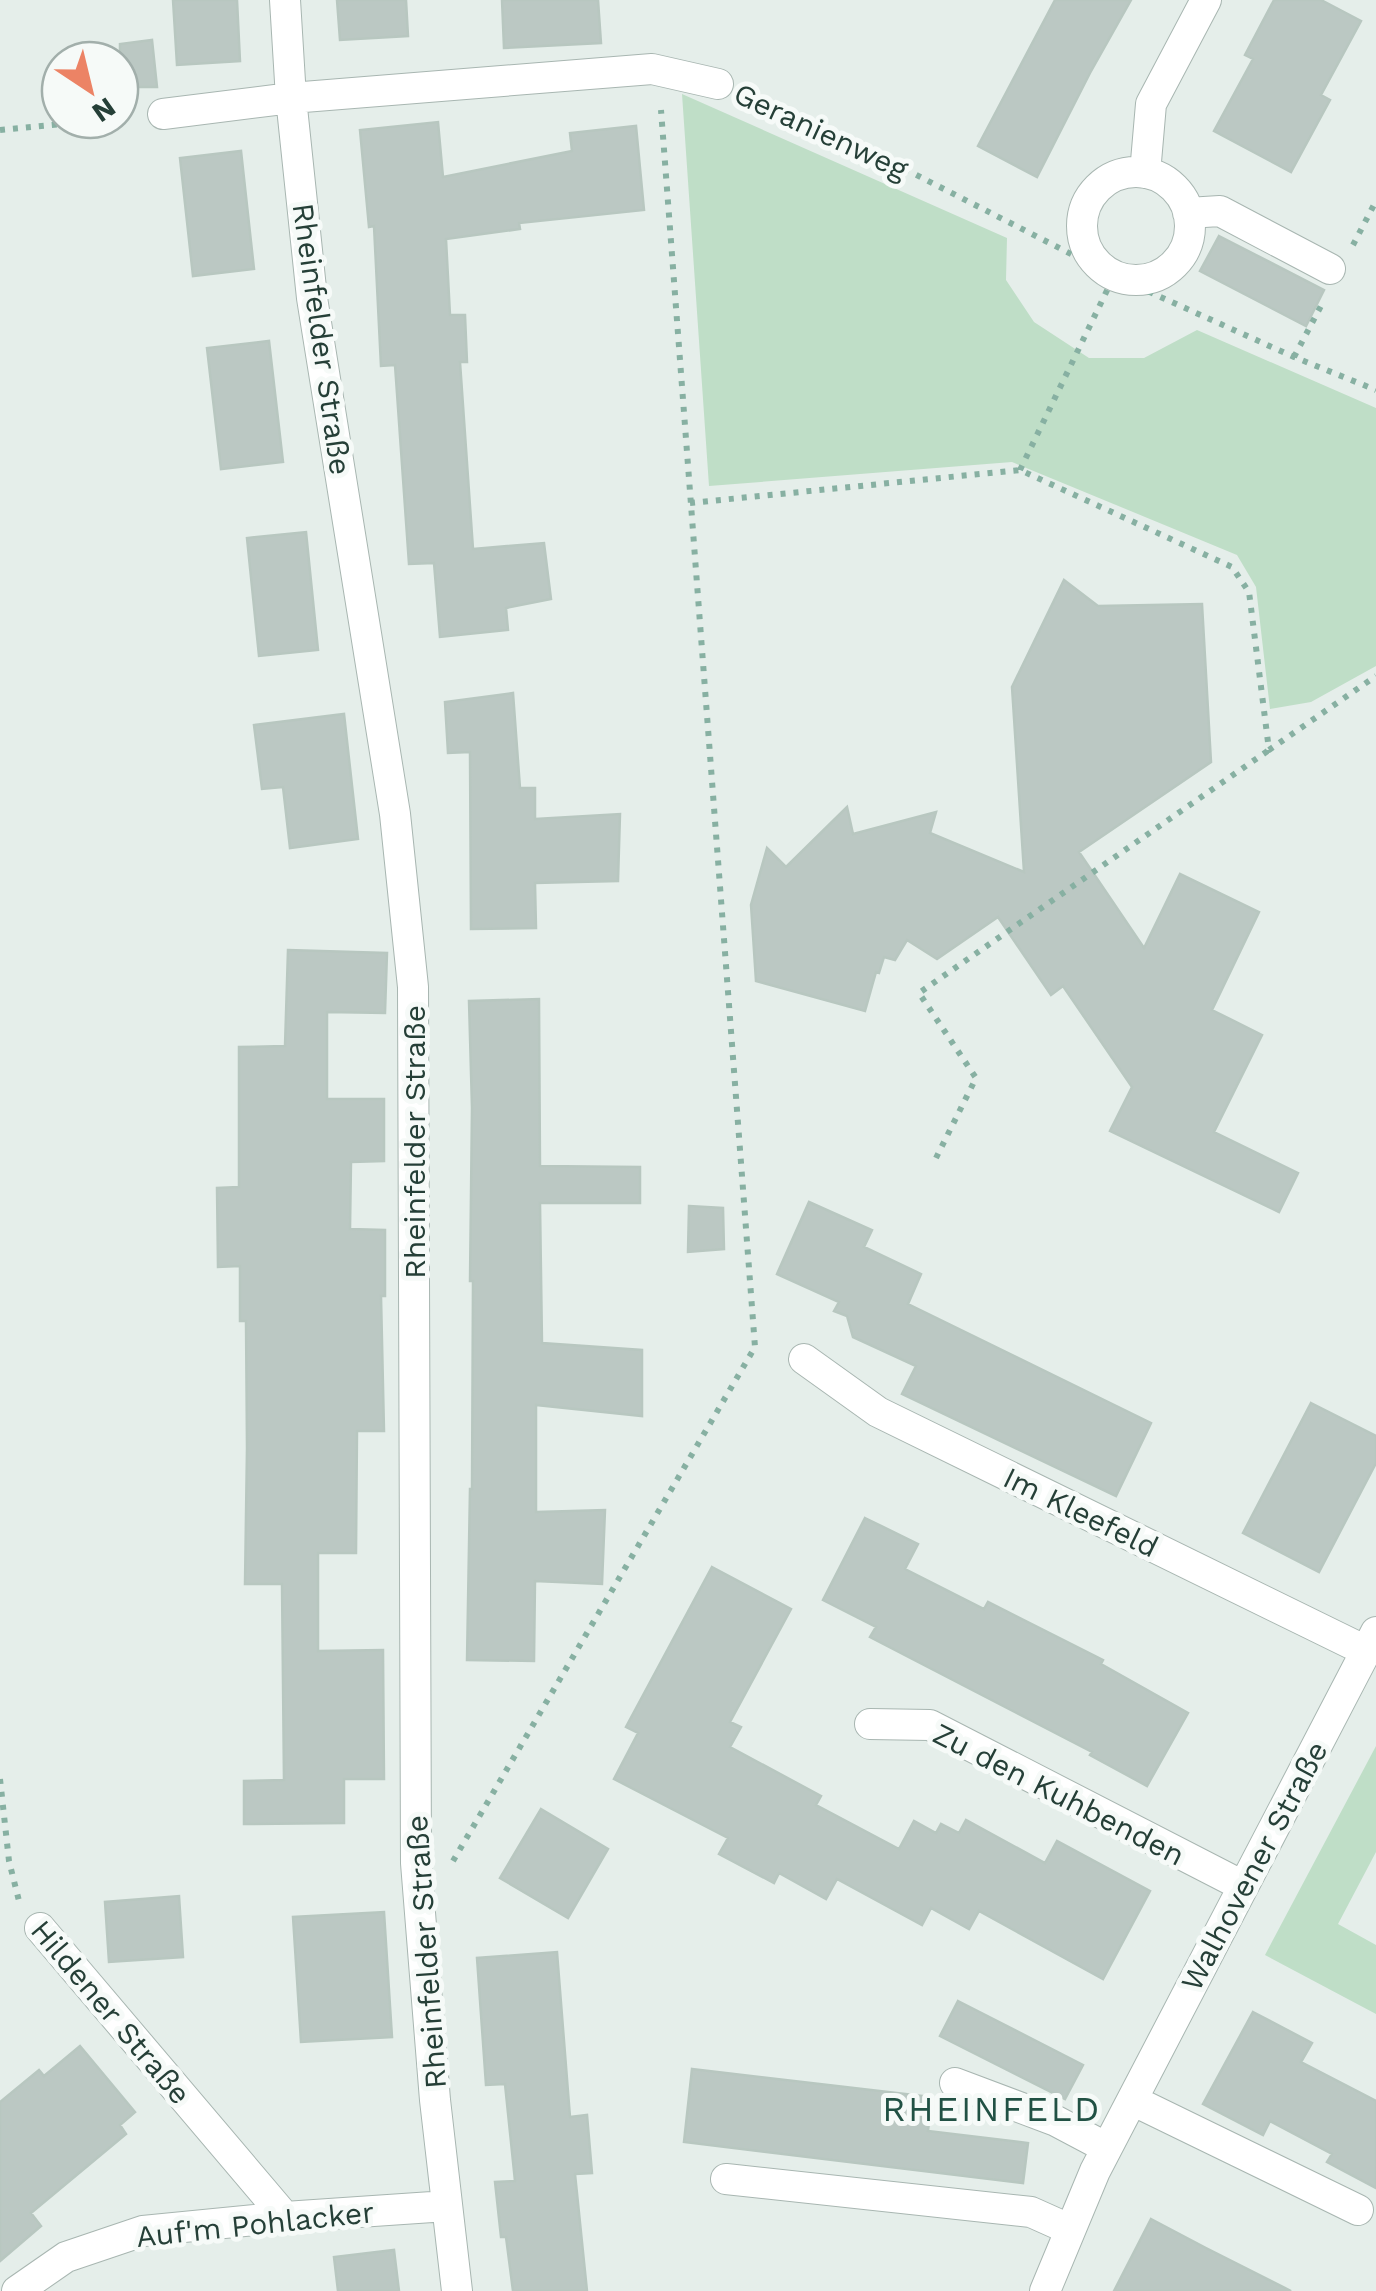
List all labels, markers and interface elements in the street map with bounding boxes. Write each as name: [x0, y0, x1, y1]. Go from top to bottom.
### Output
north arrow: [40, 40, 140, 140]
street label: Geranienweg: [728, 75, 914, 187]
text: N: [86, 91, 122, 130]
street label: Rheinfelder Straße: [286, 201, 358, 477]
street label: Rheinfelder Straße: [397, 1005, 432, 1279]
street label: Im Kleefeld: [998, 1460, 1164, 1564]
street label: Zu den Kuhbenden: [927, 1715, 1191, 1873]
street label: Walhovener Straße: [1173, 1735, 1335, 1997]
street label: Rheinfelder Straße: [399, 1814, 453, 2090]
street label: Hildener Straße: [24, 1913, 198, 2111]
district label: RHEINFELD: [882, 2088, 1102, 2130]
street label: Auf'm Pohlacker: [134, 2194, 376, 2254]

